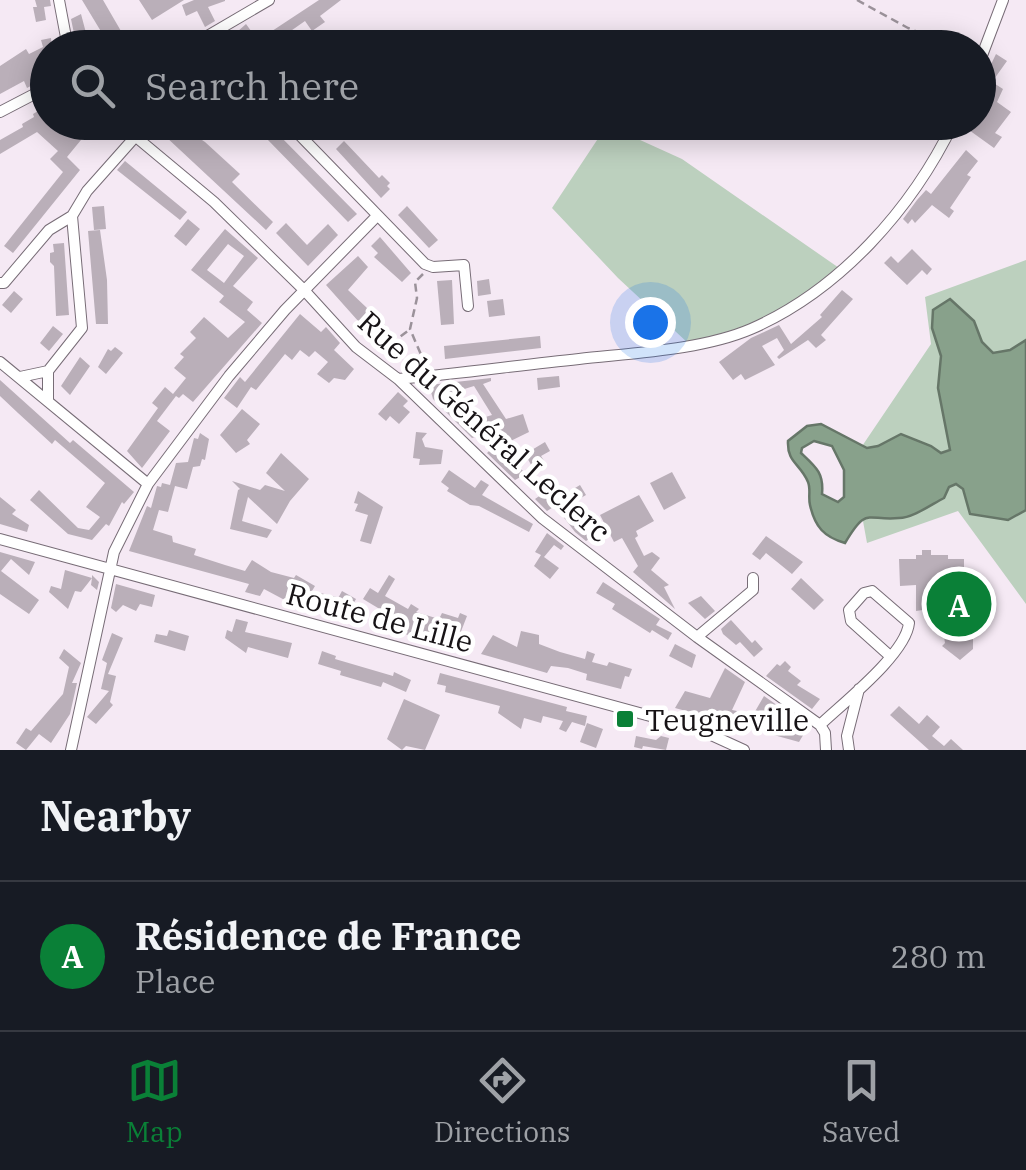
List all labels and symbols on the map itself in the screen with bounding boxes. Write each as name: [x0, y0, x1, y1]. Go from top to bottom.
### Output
your location: [625, 297, 676, 348]
street label: Rue du Général Leclerc: [350, 302, 620, 550]
pin: A: [926, 566, 992, 642]
street label: Route de Lille: [282, 573, 478, 661]
place label: Teugneville: [645, 700, 809, 739]
marker: Teugneville: [614, 708, 636, 730]

